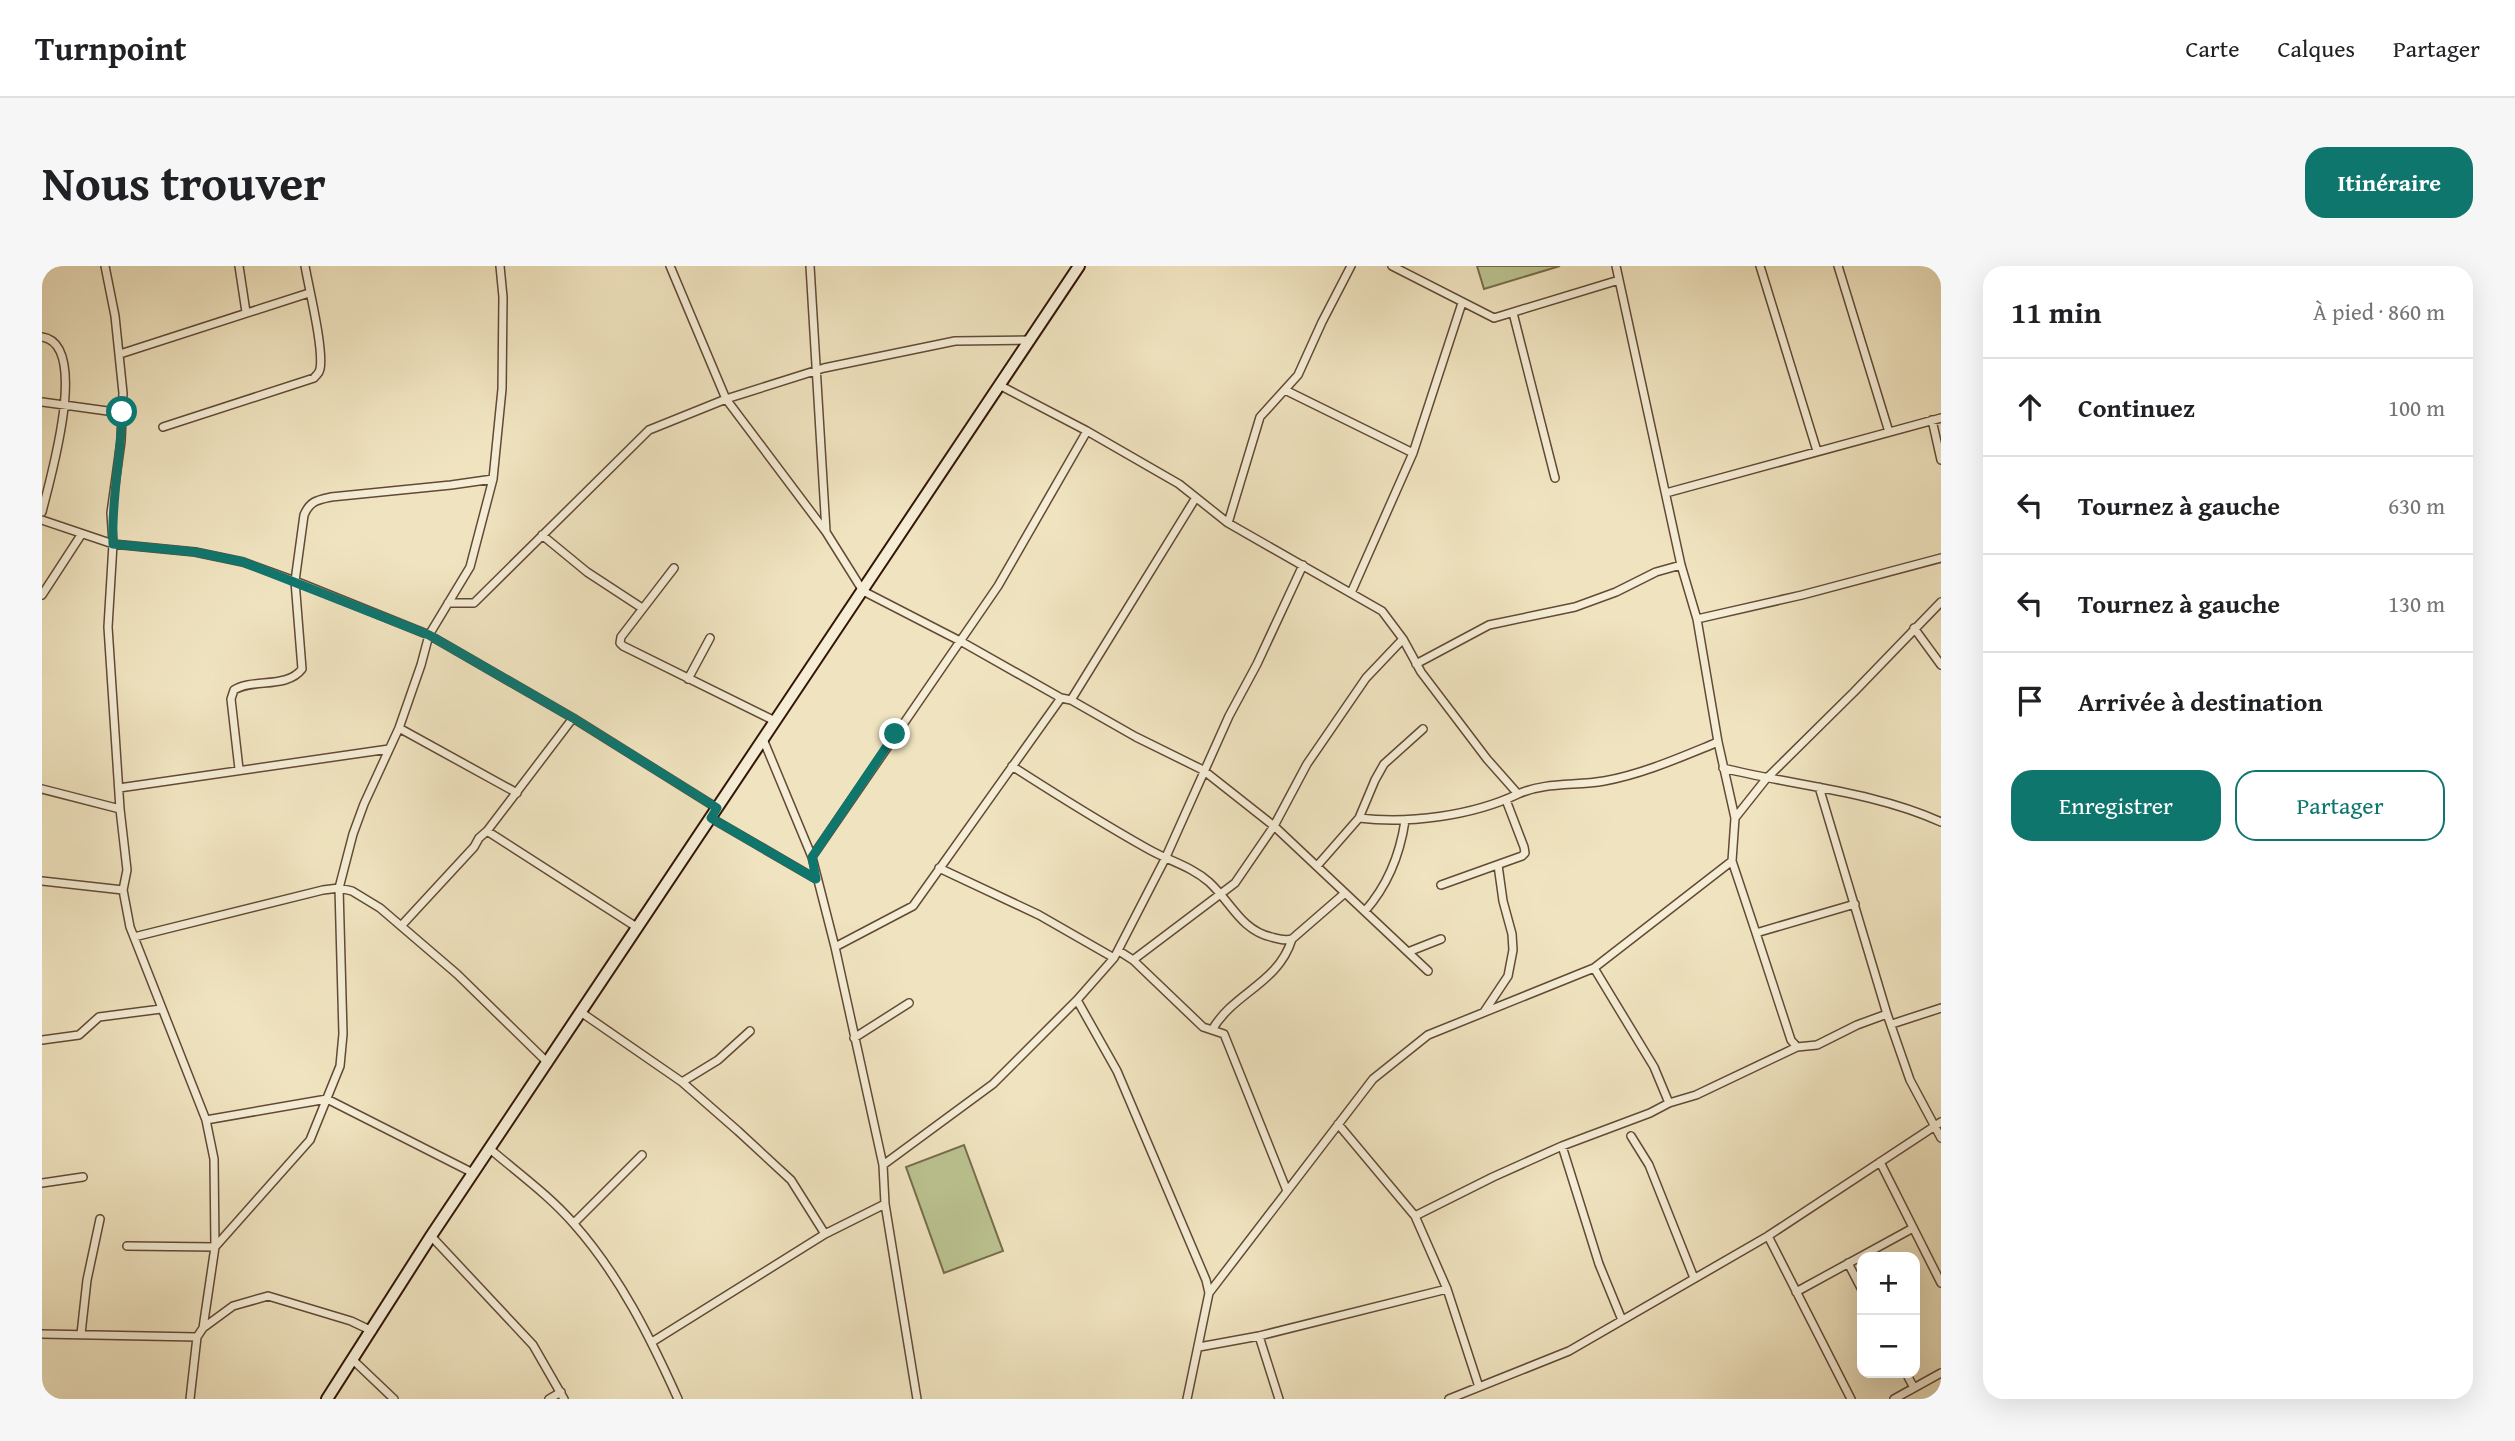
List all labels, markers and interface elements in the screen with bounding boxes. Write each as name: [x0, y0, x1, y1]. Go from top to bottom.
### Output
text: Turnpoint: [35, 24, 187, 72]
text: Carte: [2185, 31, 2239, 66]
text: Calques: [2277, 31, 2355, 66]
text: Partager: [2393, 31, 2480, 66]
text: Nous trouver: [42, 146, 326, 218]
button: Itinéraire: [2305, 147, 2473, 218]
text: 11 min: [2011, 290, 2101, 334]
text: À pied · 860 m: [2313, 295, 2445, 328]
icon: ahead: [2011, 388, 2049, 426]
text: Continuez: [2078, 388, 2195, 427]
text: 100 m: [2388, 391, 2445, 424]
route start: [106, 396, 137, 427]
icon: left: [2011, 486, 2049, 524]
text: Tournez à gauche: [2078, 486, 2280, 525]
text: 630 m: [2388, 489, 2445, 522]
icon: left: [2011, 584, 2049, 622]
text: Tournez à gauche: [2078, 584, 2280, 623]
text: 130 m: [2388, 587, 2445, 620]
icon: arrive: [2011, 682, 2049, 720]
text: Arrivée à destination: [2078, 682, 2323, 721]
route end: [879, 718, 910, 749]
button: Enregistrer: [2011, 770, 2221, 841]
button: Partager: [2235, 770, 2445, 841]
map controls: [1857, 1252, 1920, 1378]
button: +: [1857, 1252, 1920, 1315]
button: −: [1857, 1315, 1920, 1378]

